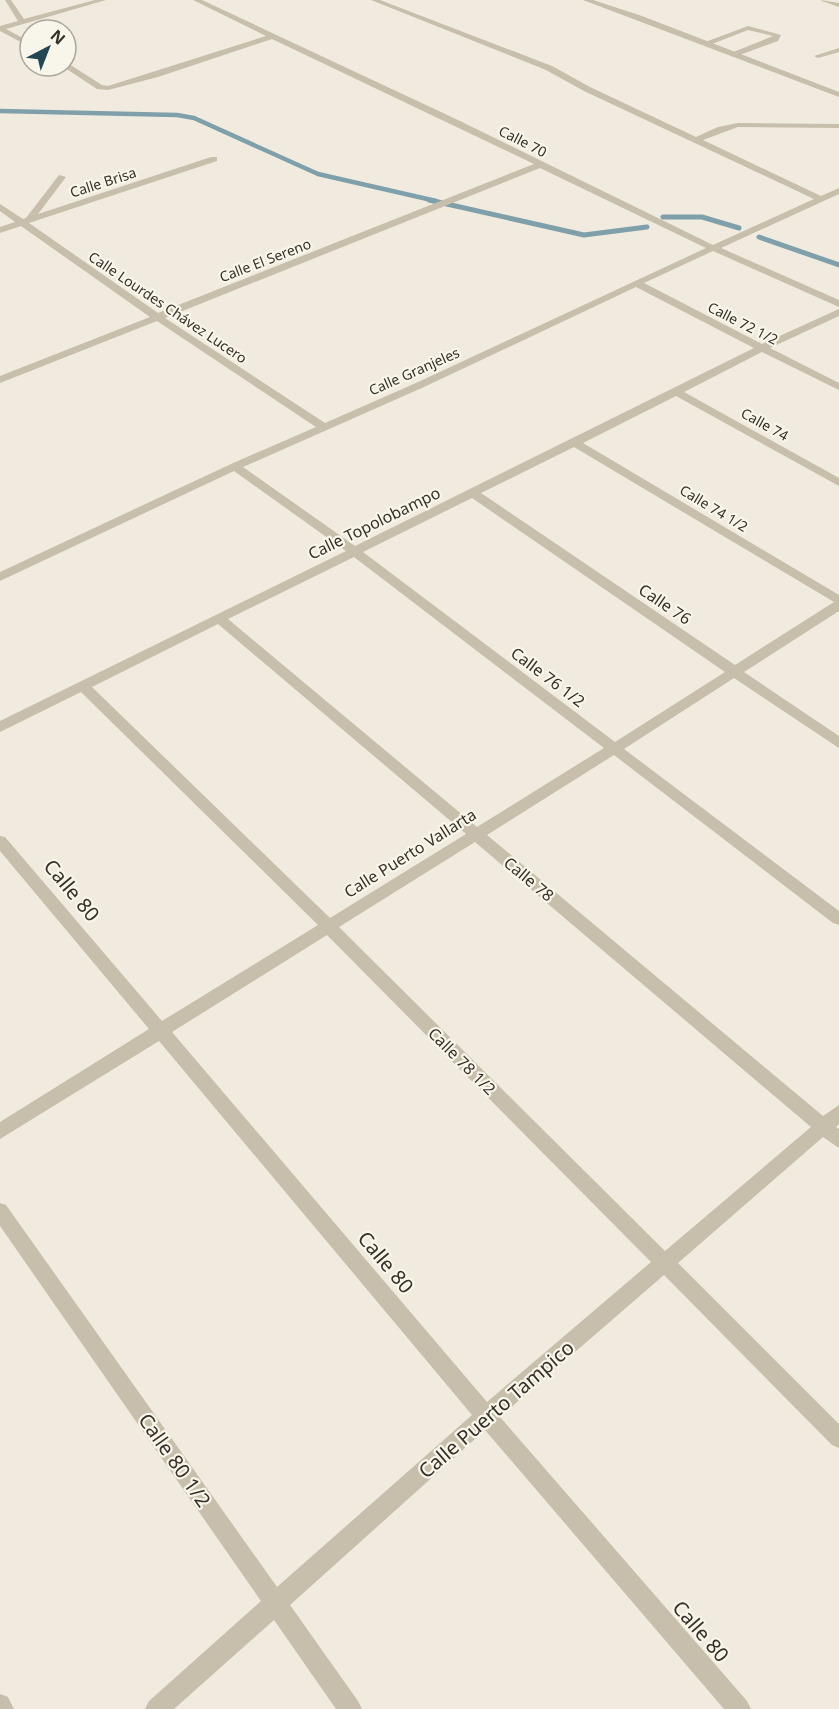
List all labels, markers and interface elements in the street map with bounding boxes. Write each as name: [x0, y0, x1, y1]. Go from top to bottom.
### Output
north arrow: [18, 18, 78, 78]
text: N: [46, 24, 70, 49]
street label: Calle 70: [496, 121, 550, 161]
street label: Calle Brisa: [67, 162, 139, 202]
street label: Calle El Sereno: [216, 234, 314, 286]
street label: Calle Lourdes Chávez Lucero: [85, 247, 251, 367]
street label: Calle 72 1/2: [705, 297, 781, 349]
street label: Calle Granjeles: [366, 342, 463, 399]
street label: Calle 74: [738, 403, 792, 445]
street label: Calle 74 1/2: [676, 480, 752, 536]
street label: Calle Topolobampo: [304, 481, 444, 565]
street label: Calle 76: [634, 578, 696, 630]
street label: Calle 76 1/2: [507, 642, 589, 712]
street label: Calle Puerto Vallarta: [340, 803, 480, 903]
street label: Calle 78: [499, 852, 559, 906]
street label: Calle 80: [38, 853, 106, 927]
street label: Calle 78 1/2: [423, 1022, 501, 1100]
street label: Calle 80: [352, 1225, 420, 1299]
street label: Calle Puerto Tampico: [413, 1334, 579, 1484]
street label: Calle 80 1/2: [133, 1408, 217, 1512]
street label: Calle 80: [667, 1594, 735, 1668]

